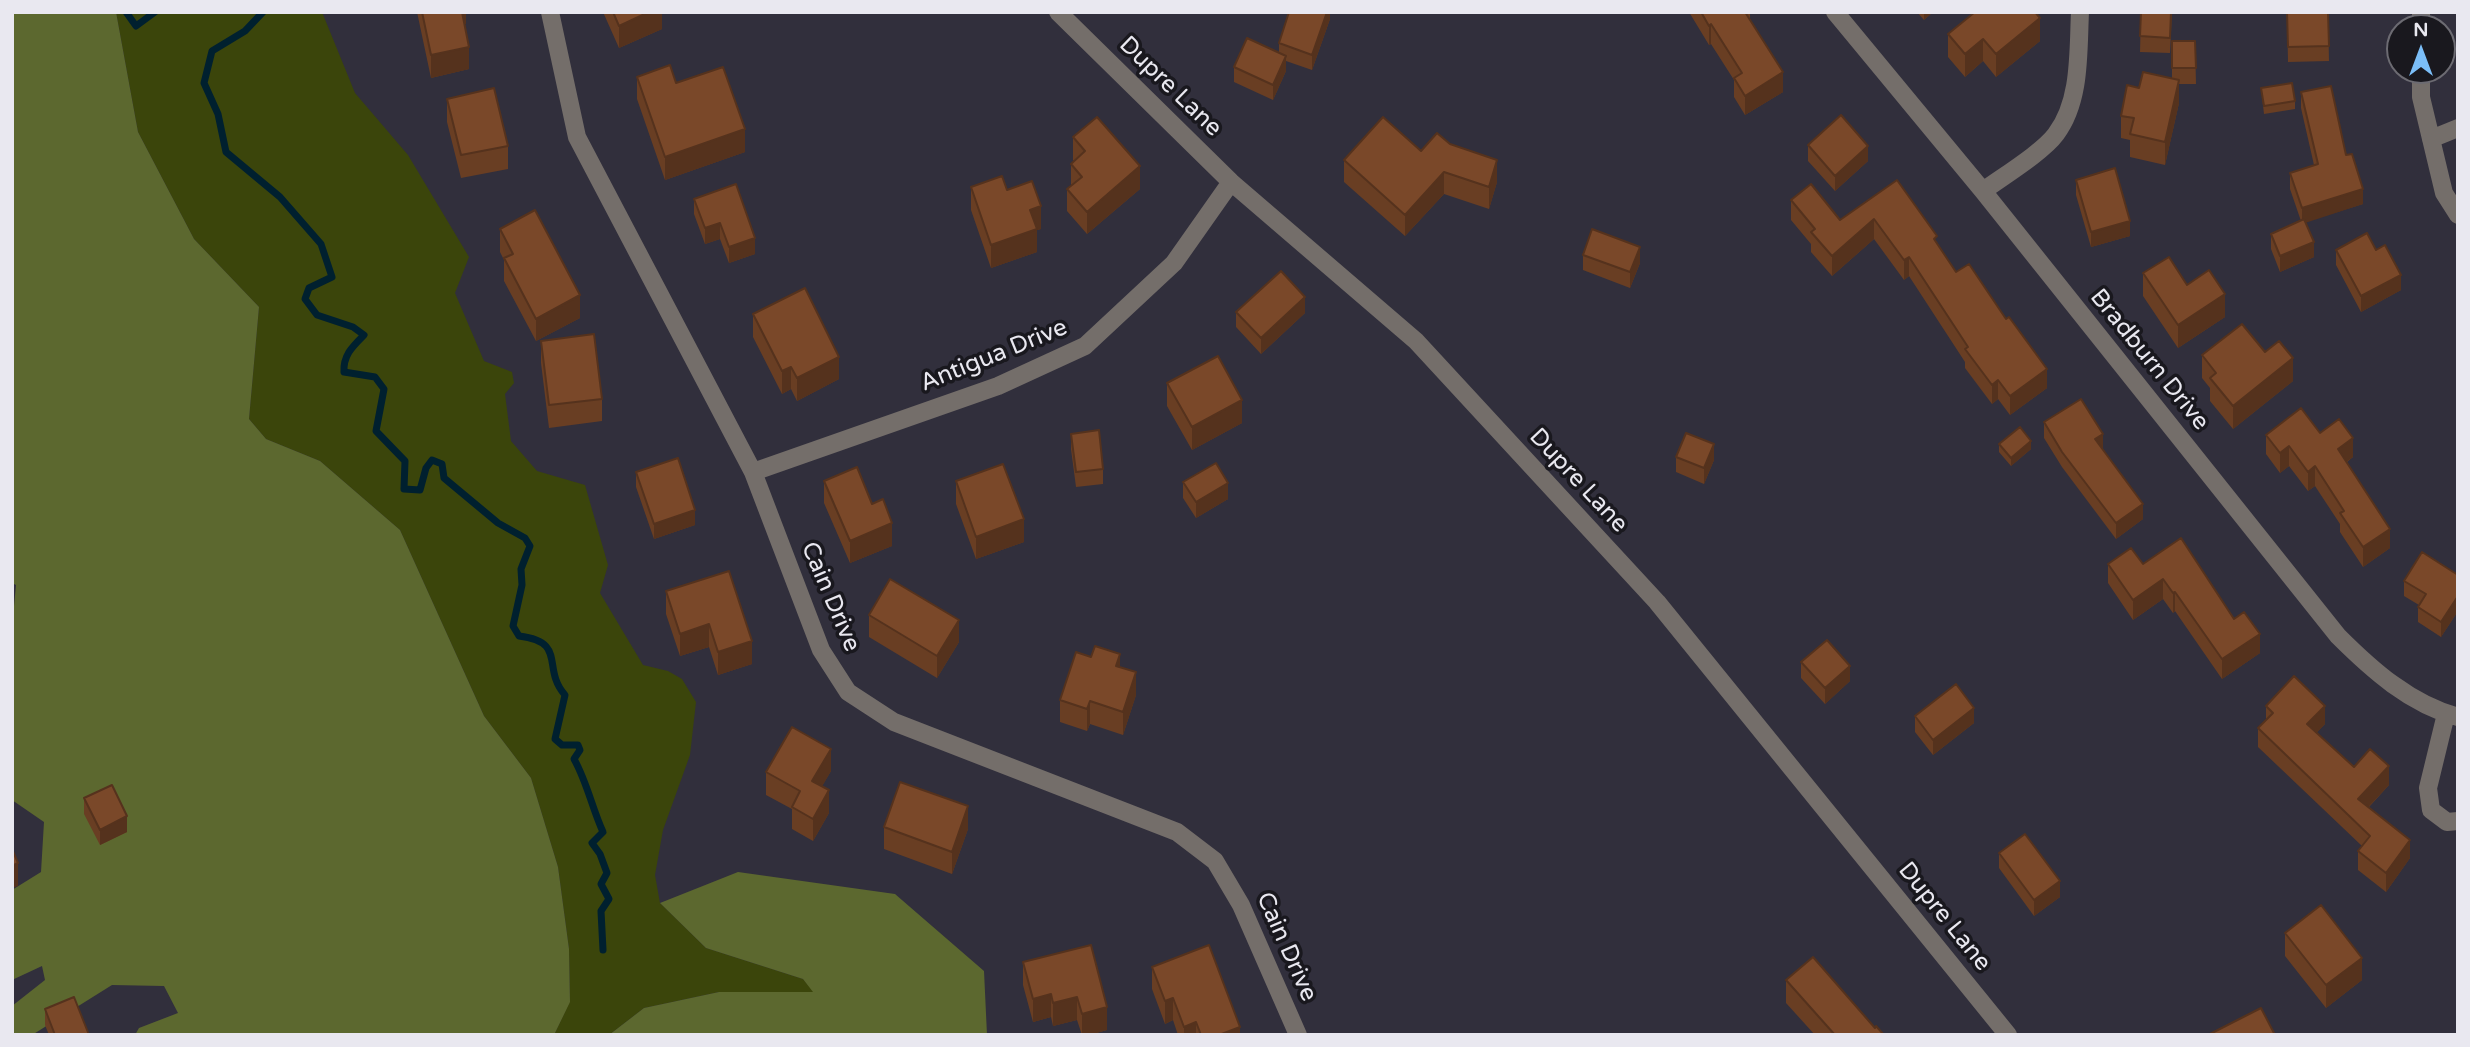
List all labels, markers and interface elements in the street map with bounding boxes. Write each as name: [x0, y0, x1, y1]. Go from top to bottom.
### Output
north arrow: [2386, 14, 2456, 84]
text: N: [2413, 19, 2429, 41]
street label: Dupre Lane: [1113, 31, 1227, 143]
street label: Bradburn Drive: [2083, 284, 2215, 436]
street label: Antigua Drive: [916, 313, 1072, 399]
street label: Dupre Lane: [1523, 423, 1633, 539]
street label: Cain Drive: [794, 538, 866, 656]
street label: Dupre Lane: [1891, 857, 1997, 977]
street label: Cain Drive: [1249, 888, 1323, 1006]

